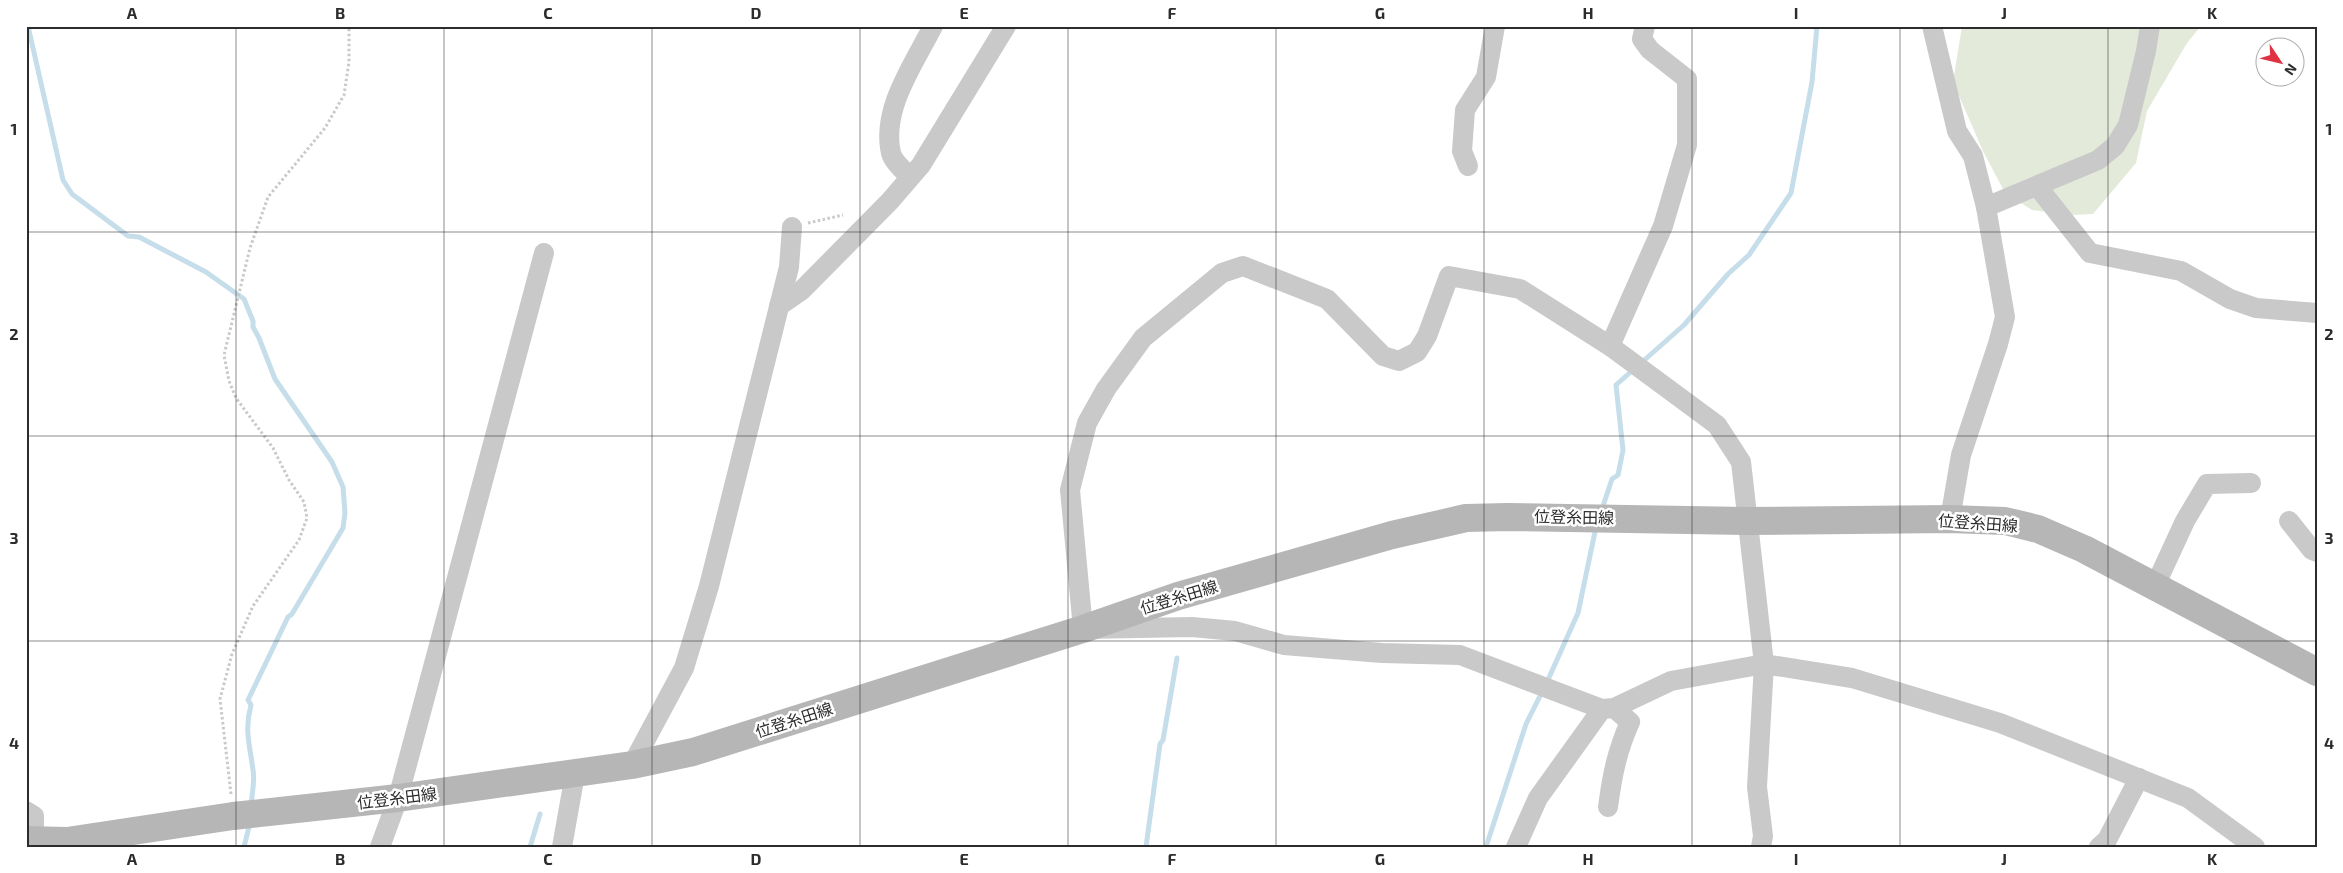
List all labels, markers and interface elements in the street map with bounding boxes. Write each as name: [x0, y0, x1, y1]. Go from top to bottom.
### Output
text: A: [127, 3, 138, 22]
text: B: [335, 3, 345, 22]
text: C: [543, 3, 553, 22]
text: D: [751, 3, 762, 22]
text: E: [959, 3, 969, 22]
text: F: [1168, 3, 1177, 22]
text: G: [1375, 3, 1385, 22]
text: H: [1582, 3, 1594, 22]
text: I: [1794, 3, 1798, 22]
text: J: [2001, 3, 2007, 22]
text: K: [2207, 3, 2218, 22]
north arrow: [2256, 38, 2306, 88]
text: N: [2281, 61, 2301, 79]
text: 1: [11, 119, 17, 138]
text: 1: [2326, 119, 2332, 138]
text: 2: [9, 324, 19, 343]
text: 2: [2324, 324, 2334, 343]
street label: 位登糸田線: [1534, 506, 1614, 527]
street label: 位登糸田線: [1937, 510, 2019, 535]
text: 3: [9, 528, 19, 547]
text: 3: [2324, 528, 2334, 547]
street label: 位登糸田線: [1138, 576, 1220, 617]
street label: 位登糸田線: [753, 698, 835, 741]
text: 4: [9, 733, 19, 752]
text: 4: [2324, 733, 2334, 752]
street label: 位登糸田線: [356, 783, 438, 812]
text: A: [127, 849, 138, 868]
text: B: [335, 849, 345, 868]
text: C: [543, 849, 553, 868]
text: D: [751, 849, 762, 868]
text: E: [959, 849, 969, 868]
text: F: [1168, 849, 1177, 868]
text: G: [1375, 849, 1385, 868]
text: H: [1582, 849, 1594, 868]
text: I: [1794, 849, 1798, 868]
text: J: [2001, 849, 2007, 868]
text: K: [2207, 849, 2218, 868]

